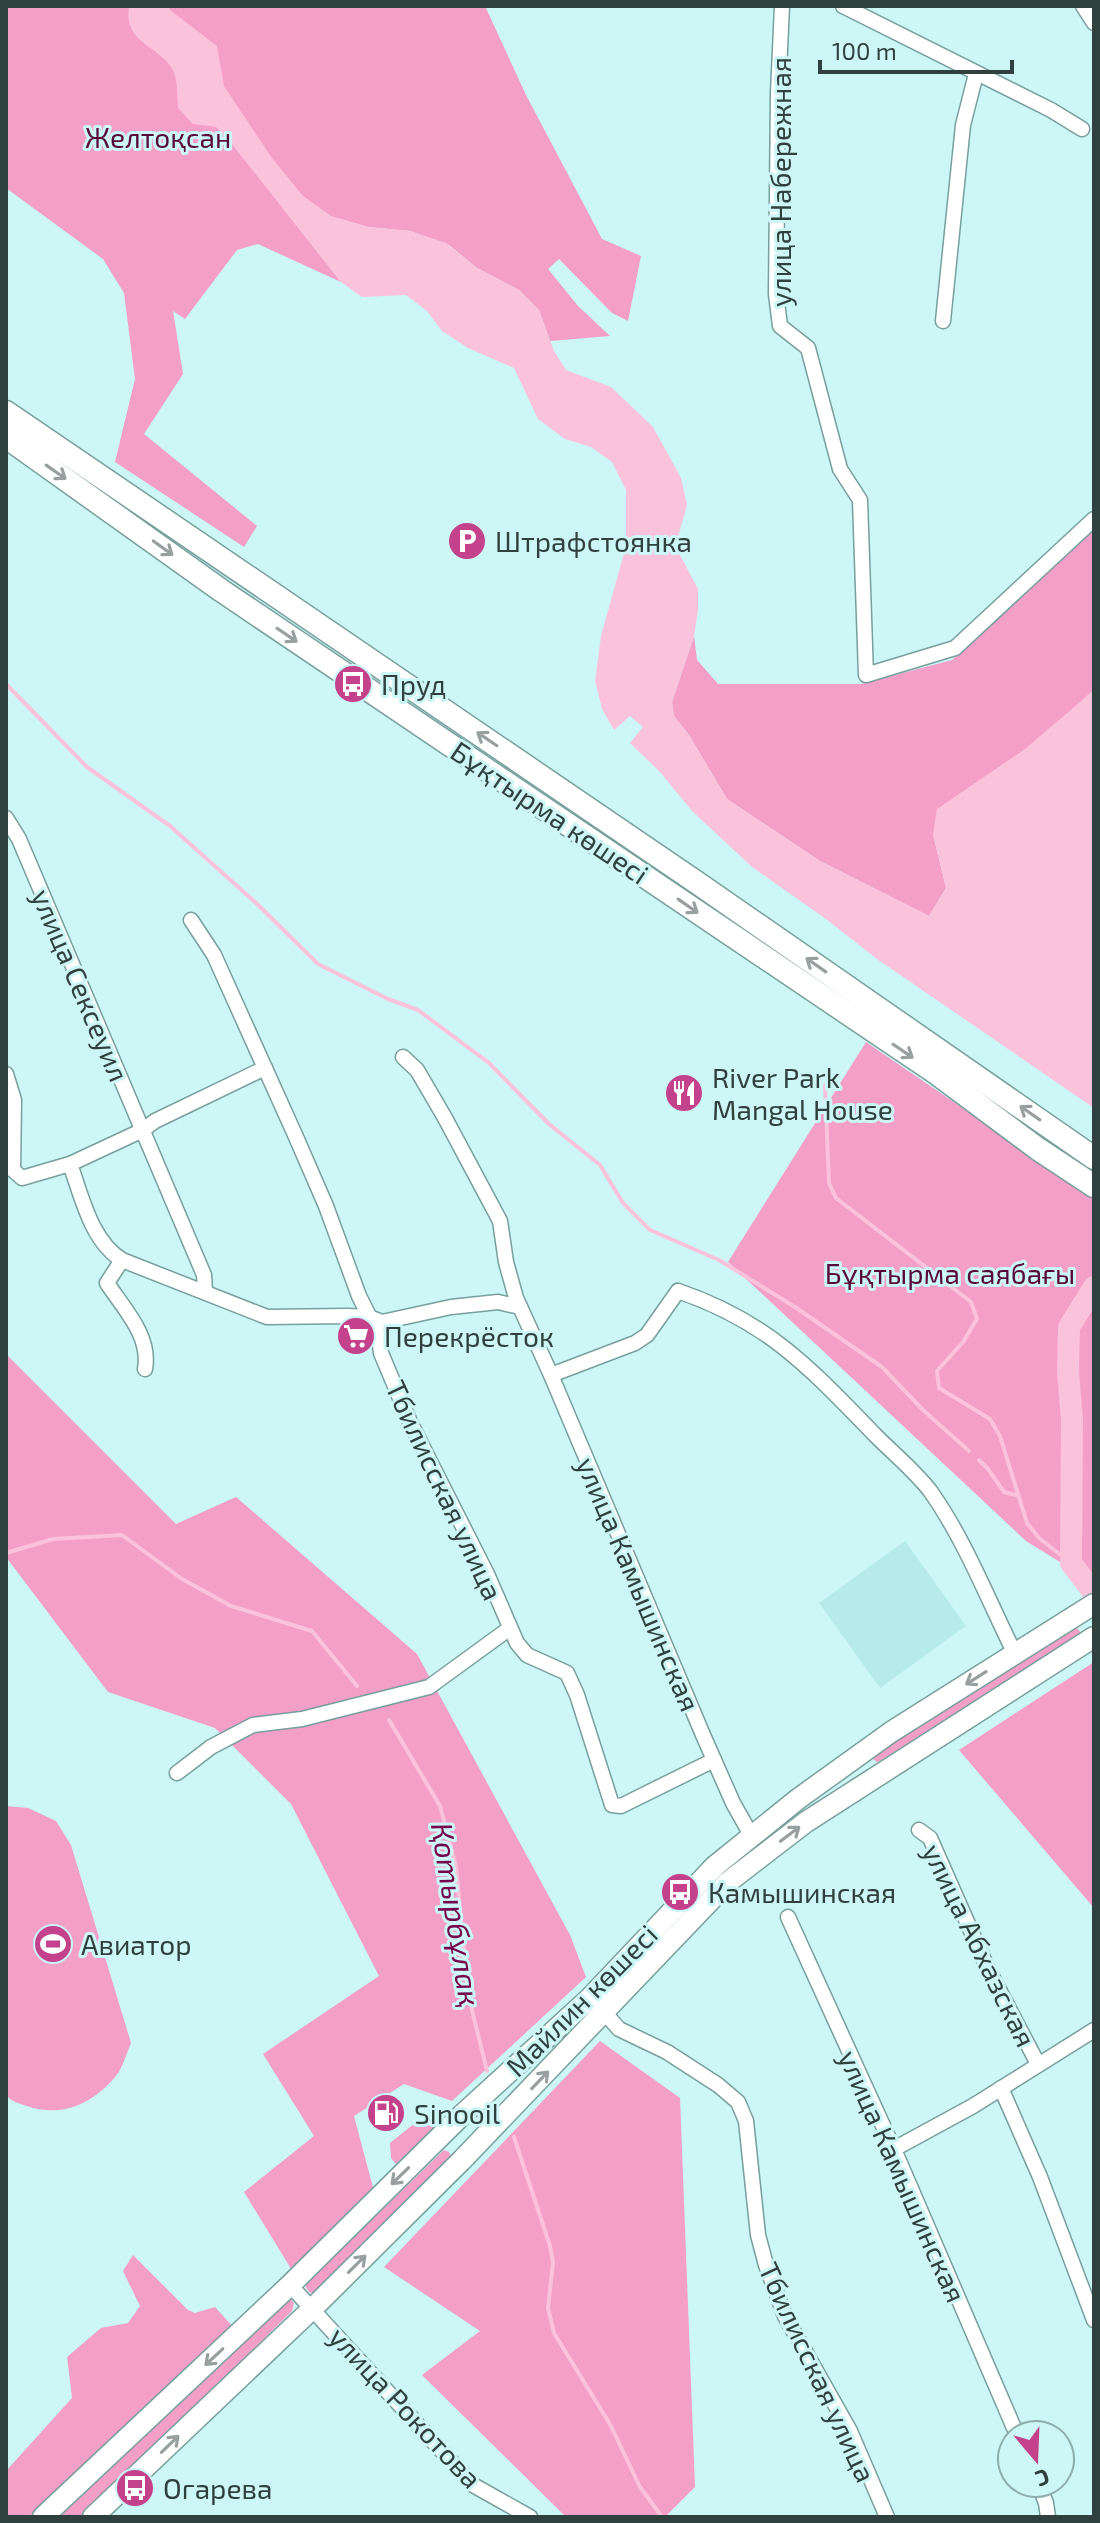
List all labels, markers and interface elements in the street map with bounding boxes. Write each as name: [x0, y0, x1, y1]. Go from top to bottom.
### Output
scale bar: [820, 24, 1012, 74]
text: 100 m: [832, 36, 897, 65]
street label: улица Набережная: [763, 57, 797, 307]
park label: Желтоқсан: [85, 120, 231, 154]
one-way arrow: [44, 464, 66, 480]
parking icon: Штрафстоянка: [446, 520, 488, 562]
place label: Штрафстоянка: [495, 524, 692, 558]
one-way arrow: [152, 540, 174, 556]
one-way arrow: [275, 627, 297, 643]
bus stop icon: Пруд: [332, 663, 374, 705]
place label: Пруд: [381, 667, 446, 701]
one-way arrow: [476, 731, 498, 747]
street label: Бұқтырма көшесі: [445, 733, 655, 891]
street label: улица Сексеуил: [25, 884, 137, 1086]
one-way arrow: [676, 898, 698, 914]
one-way arrow: [806, 957, 828, 973]
one-way arrow: [892, 1043, 914, 1059]
place label: River Park Mangal House: [712, 1060, 893, 1126]
restaurant icon: River Park Mangal House: [663, 1072, 705, 1114]
one-way arrow: [1019, 1105, 1041, 1122]
park label: Бұқтырма саябағы: [825, 1256, 1075, 1290]
supermarket icon: Перекрёсток: [335, 1315, 377, 1357]
place label: Перекрёсток: [384, 1319, 554, 1353]
street label: Тбилисская улица: [379, 1375, 511, 1605]
street label: улица Камышинская: [570, 1452, 708, 1716]
one-way arrow: [965, 1671, 988, 1687]
water label: Қотырбұлақ: [425, 1820, 489, 2008]
one-way arrow: [779, 1826, 800, 1843]
street label: улица Абхазская: [916, 1838, 1044, 2052]
bus stop icon: Камышинская: [659, 1871, 701, 1913]
place label: Камышинская: [708, 1875, 896, 1909]
street label: Майлин көшесі: [498, 1917, 664, 2083]
sports icon: Авиатор: [32, 1923, 74, 1965]
place label: Авиатор: [81, 1927, 192, 1961]
street label: улица Камышинская: [832, 2045, 974, 2307]
one-way arrow: [531, 2070, 549, 2090]
fuel station icon: Sinooil: [365, 2092, 407, 2134]
place label: Sinooil: [414, 2096, 501, 2130]
one-way arrow: [390, 2166, 410, 2185]
one-way arrow: [347, 2255, 366, 2274]
street label: Тбилисская улица: [752, 2257, 884, 2487]
street label: улица Рокотова: [323, 2319, 489, 2495]
one-way arrow: [204, 2348, 224, 2367]
north arrow: [996, 2419, 1076, 2499]
one-way arrow: [159, 2435, 179, 2454]
text: С: [1032, 2464, 1053, 2493]
bus stop icon: Огарева: [114, 2467, 156, 2509]
place label: Огарева: [163, 2471, 273, 2505]

